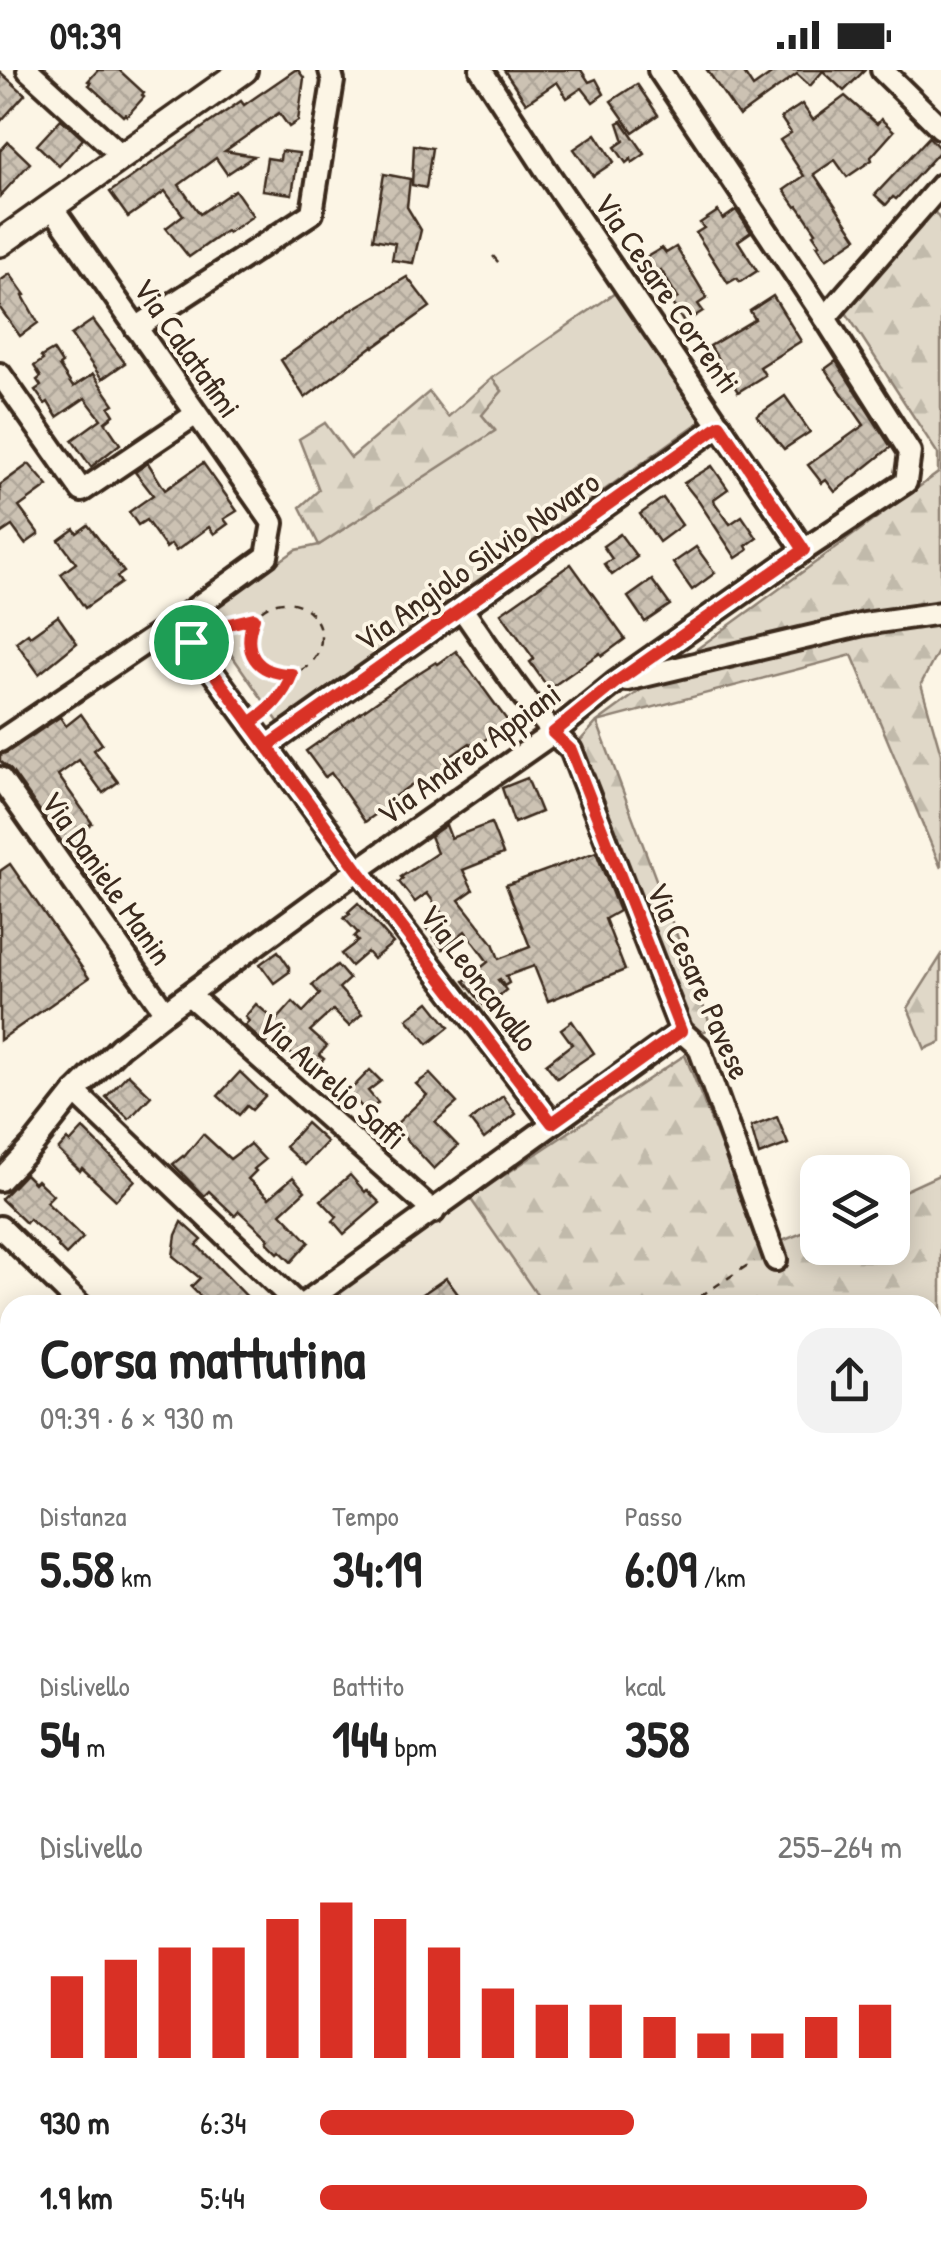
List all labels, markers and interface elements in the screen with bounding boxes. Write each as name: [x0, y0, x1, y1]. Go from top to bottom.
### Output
text: 09:39: [50, 9, 121, 61]
street label: Via Cesare Correnti: [584, 184, 750, 401]
street label: Via Calatafimi: [123, 269, 251, 426]
street label: Via Angiolo Silvio Novaro: [346, 460, 608, 661]
pin: [149, 600, 234, 685]
icon: arrive: [164, 615, 219, 670]
street label: Via Andrea Appiani: [368, 672, 569, 835]
street label: Via Daniele Manin: [31, 782, 183, 973]
street label: Via Cesare Pavese: [637, 876, 762, 1086]
street label: Via Leoncavallo: [410, 895, 549, 1060]
street label: Via Aurelio Saffi: [249, 1003, 416, 1159]
map controls: [800, 1155, 910, 1265]
button: layers: [800, 1155, 910, 1265]
text: Corsa mattutina: [40, 1321, 365, 1395]
button: share: [797, 1328, 902, 1433]
text: 09:39 · 6 × 930 m: [40, 1396, 233, 1439]
text: Distanza: [40, 1497, 127, 1535]
text: Tempo: [332, 1497, 399, 1535]
text: Passo: [625, 1497, 682, 1535]
text: 5.58: [40, 1535, 115, 1603]
text: 34:19: [332, 1535, 422, 1603]
text: 6:09: [625, 1535, 697, 1603]
text: km: [115, 1558, 152, 1596]
text: /km: [697, 1558, 746, 1596]
text: Dislivello: [40, 1667, 130, 1705]
text: Battito: [332, 1667, 404, 1705]
text: kcal: [625, 1667, 666, 1705]
text: 54: [40, 1705, 80, 1773]
text: 144: [332, 1705, 388, 1773]
text: 358: [625, 1705, 690, 1773]
text: m: [80, 1728, 105, 1766]
text: bpm: [388, 1728, 437, 1766]
text: Dislivello: [40, 1825, 143, 1868]
text: 255–264 m: [778, 1825, 902, 1868]
text: 930 m: [40, 2101, 110, 2144]
text: 6:34: [200, 2101, 247, 2144]
text: 1.9 km: [40, 2176, 113, 2219]
text: 5:44: [200, 2176, 245, 2219]

